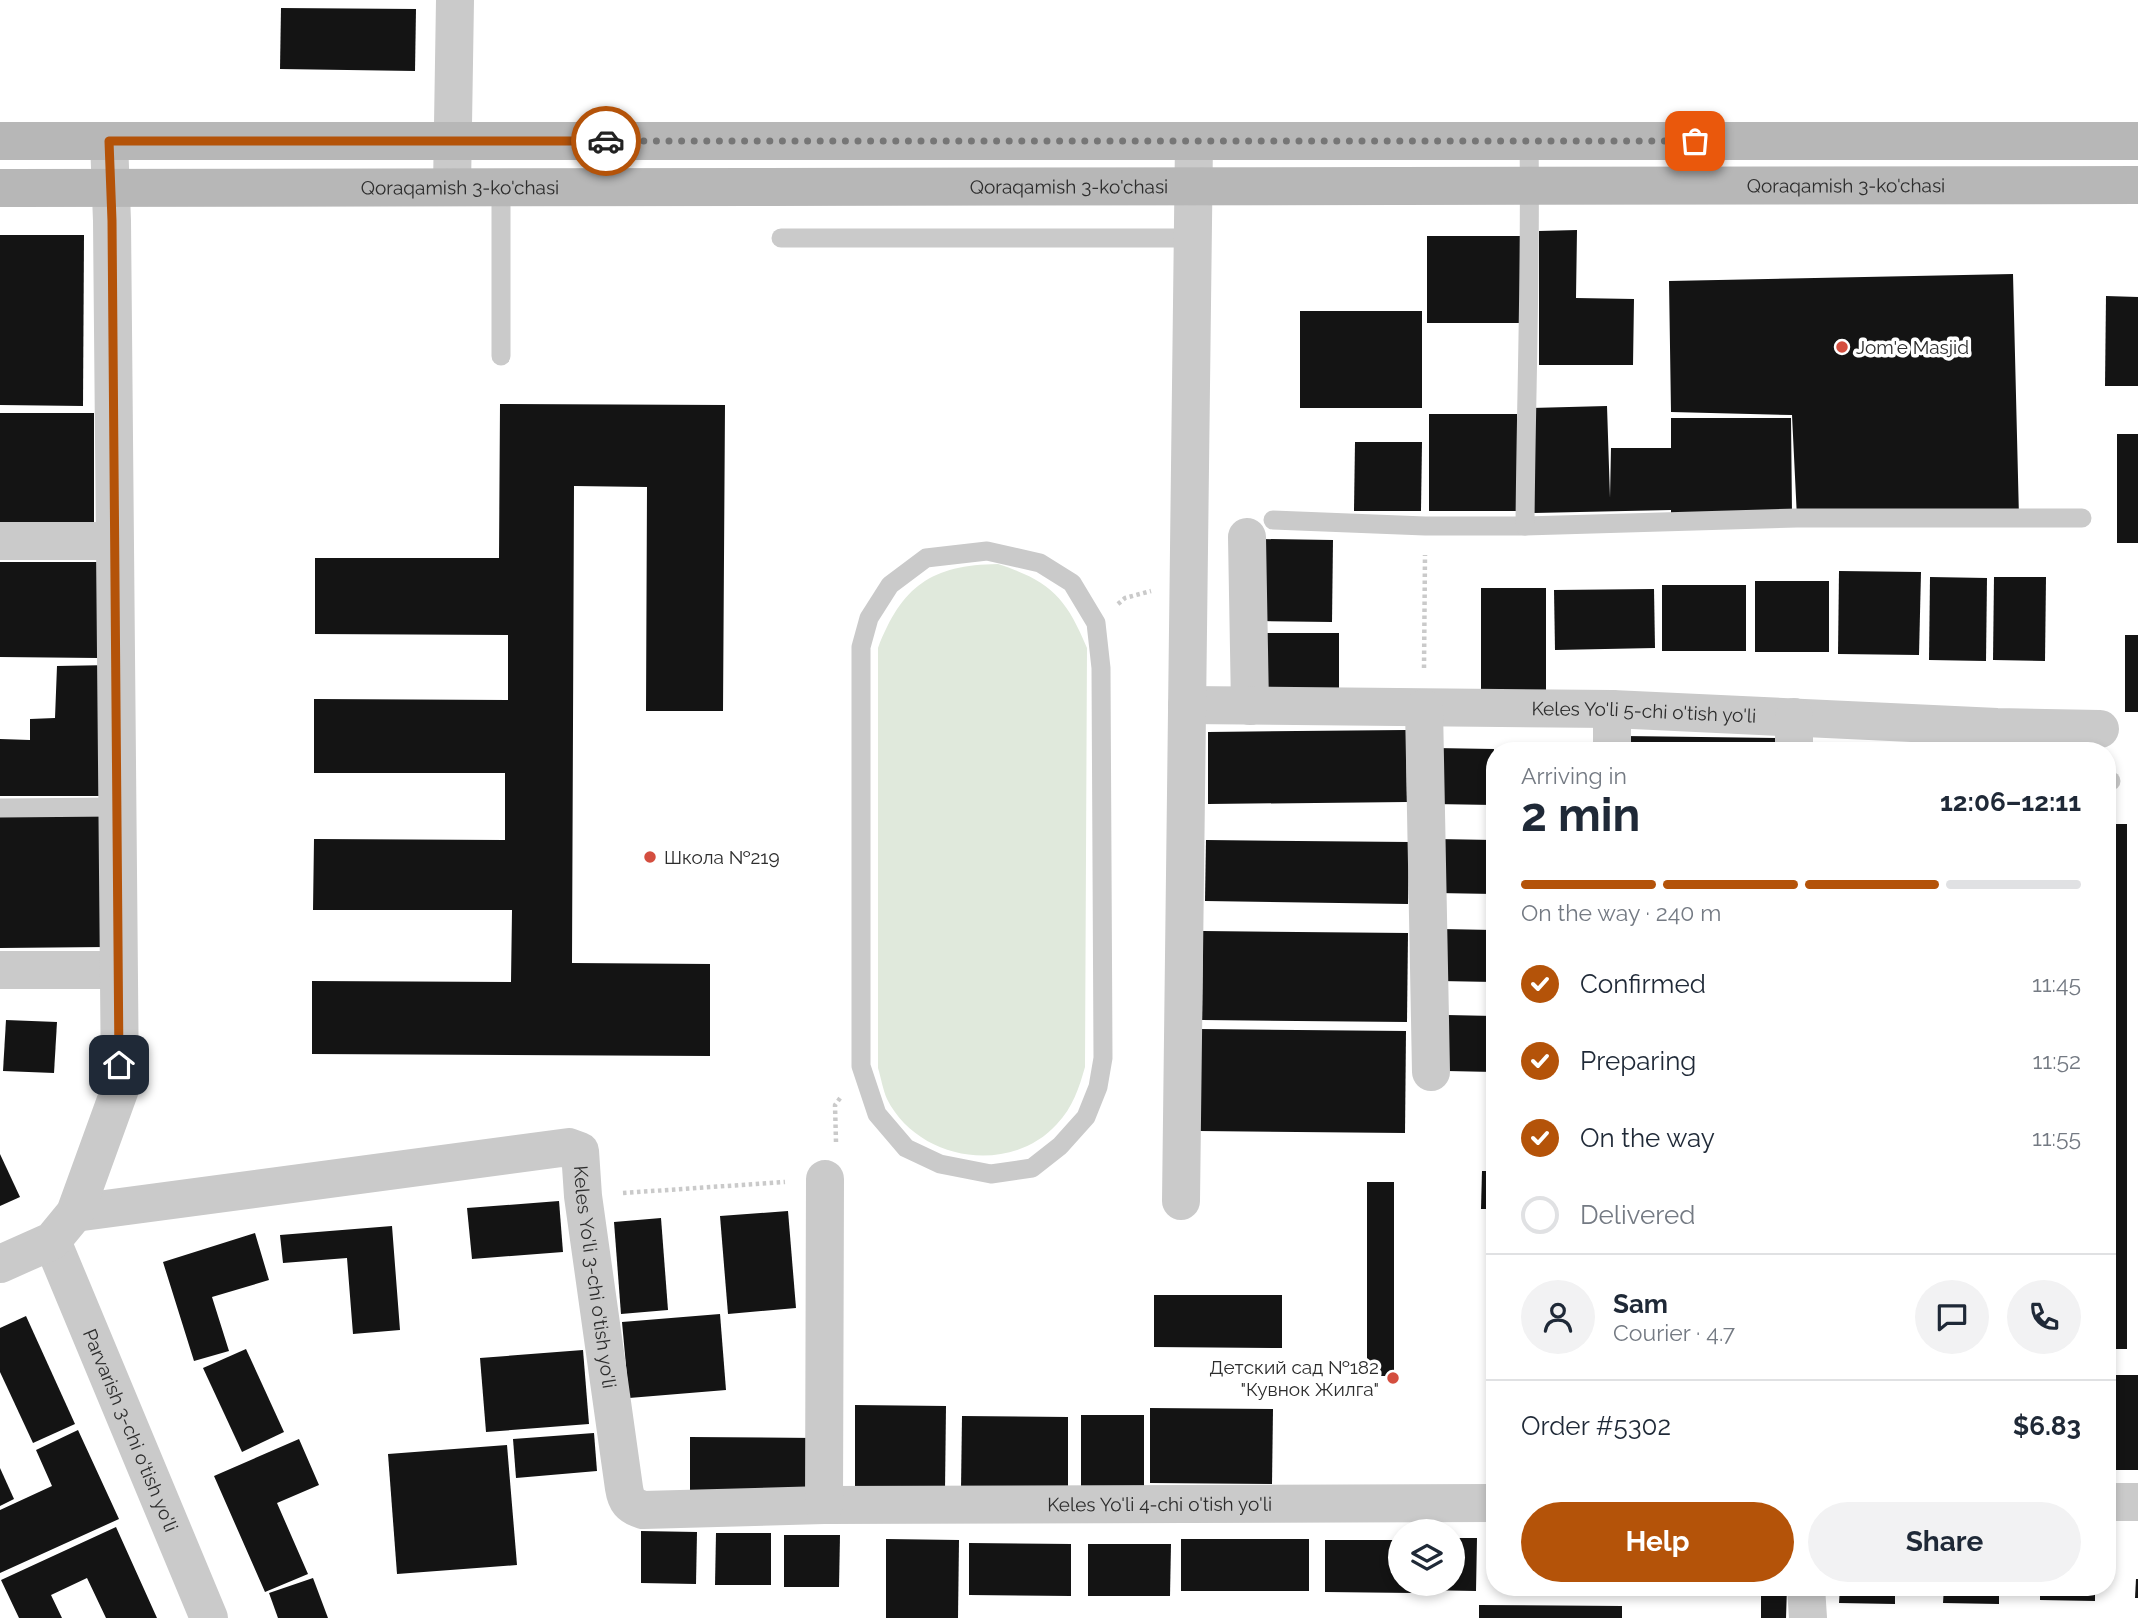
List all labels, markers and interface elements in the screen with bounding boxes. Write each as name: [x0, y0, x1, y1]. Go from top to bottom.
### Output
courier: [571, 106, 641, 176]
pin: [1665, 111, 1725, 171]
icon: car: [587, 122, 625, 160]
icon: bag: [1676, 122, 1714, 160]
street label: Qoraqamish 3-ko'chasi: [1747, 174, 1945, 197]
street label: Qoraqamish 3-ko'chasi: [970, 175, 1168, 198]
street label: Qoraqamish 3-ko'chasi: [361, 176, 559, 198]
place label: Jom'e Masjid: [1856, 336, 1969, 358]
marker: Jom'e Masjid: [1834, 339, 1850, 355]
street label: Keles Yo'li 5-chi o'tish yo'li: [1531, 697, 1757, 727]
text: Arriving in: [1521, 762, 1627, 789]
text: 12:06–12:11: [1940, 787, 2081, 817]
text: 2 min: [1521, 788, 1640, 842]
place label: Школа №219: [664, 846, 780, 868]
marker: Школа №219: [642, 849, 658, 865]
text: On the way · 240 m: [1521, 899, 1721, 926]
icon: check: [1521, 965, 1559, 1003]
text: Confirmed: [1580, 969, 1706, 999]
text: 11:45: [2032, 970, 2081, 997]
pin: [89, 1035, 149, 1095]
icon: check: [1521, 1042, 1559, 1080]
icon: home: [100, 1046, 138, 1084]
text: Preparing: [1580, 1046, 1696, 1076]
text: 11:52: [2032, 1047, 2081, 1074]
icon: check: [1521, 1119, 1559, 1157]
text: On the way: [1580, 1123, 1715, 1153]
text: 11:55: [2032, 1124, 2081, 1151]
street label: Keles Yo'li 3-chi o'tish yo'li: [570, 1165, 621, 1390]
text: Delivered: [1580, 1200, 1695, 1230]
button: person: [1521, 1280, 1595, 1354]
button: chat: [1915, 1280, 1989, 1354]
button: phone: [2007, 1280, 2081, 1354]
text: Sam: [1613, 1289, 1668, 1319]
text: Courier · 4.7: [1613, 1319, 1735, 1346]
street label: Parvarish 3-chi o'tish yo'li: [79, 1326, 183, 1535]
place label: Детский сад №182 "Кувнок Жилга": [1209, 1356, 1379, 1400]
marker: Детский сад №182 "Кувнок Жилга": [1385, 1370, 1401, 1386]
text: Order #5302: [1521, 1411, 1671, 1441]
text: $6.83: [2013, 1411, 2081, 1441]
street label: Keles Yo'li 4-chi o'tish yo'li: [1047, 1493, 1272, 1515]
button: Help: [1521, 1502, 1794, 1582]
button: Share: [1808, 1502, 2081, 1582]
map controls: [1388, 1519, 1465, 1596]
button: layers: [1388, 1519, 1465, 1596]

